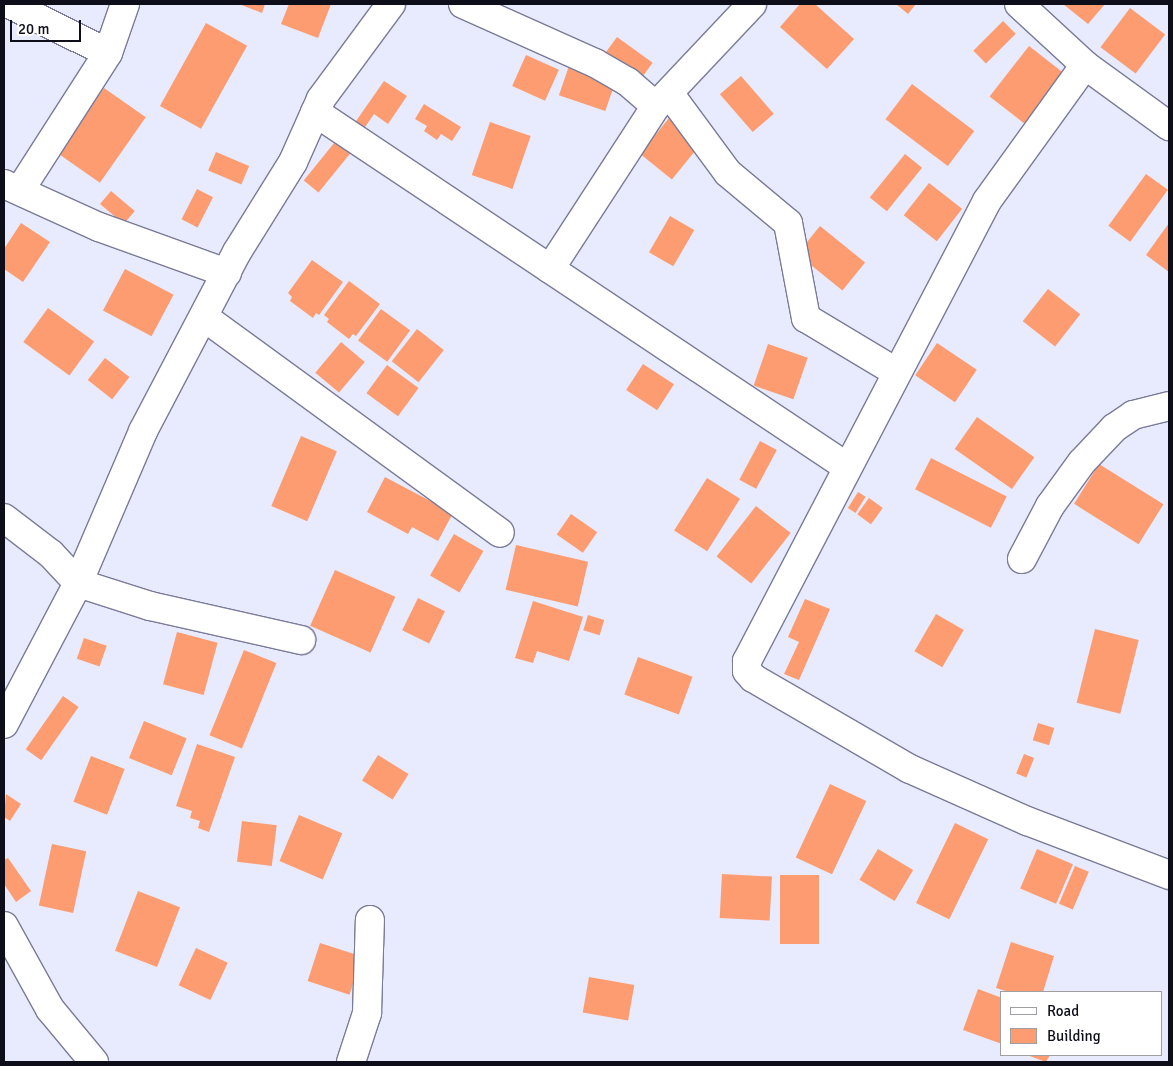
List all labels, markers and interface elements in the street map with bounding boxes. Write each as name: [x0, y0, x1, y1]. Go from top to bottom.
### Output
scale bar: [12, 10, 84, 42]
text: 20 m: [18, 20, 49, 38]
legend: [1000, 991, 1163, 1056]
text: Road: [1047, 1002, 1079, 1020]
text: Building: [1047, 1027, 1101, 1045]

